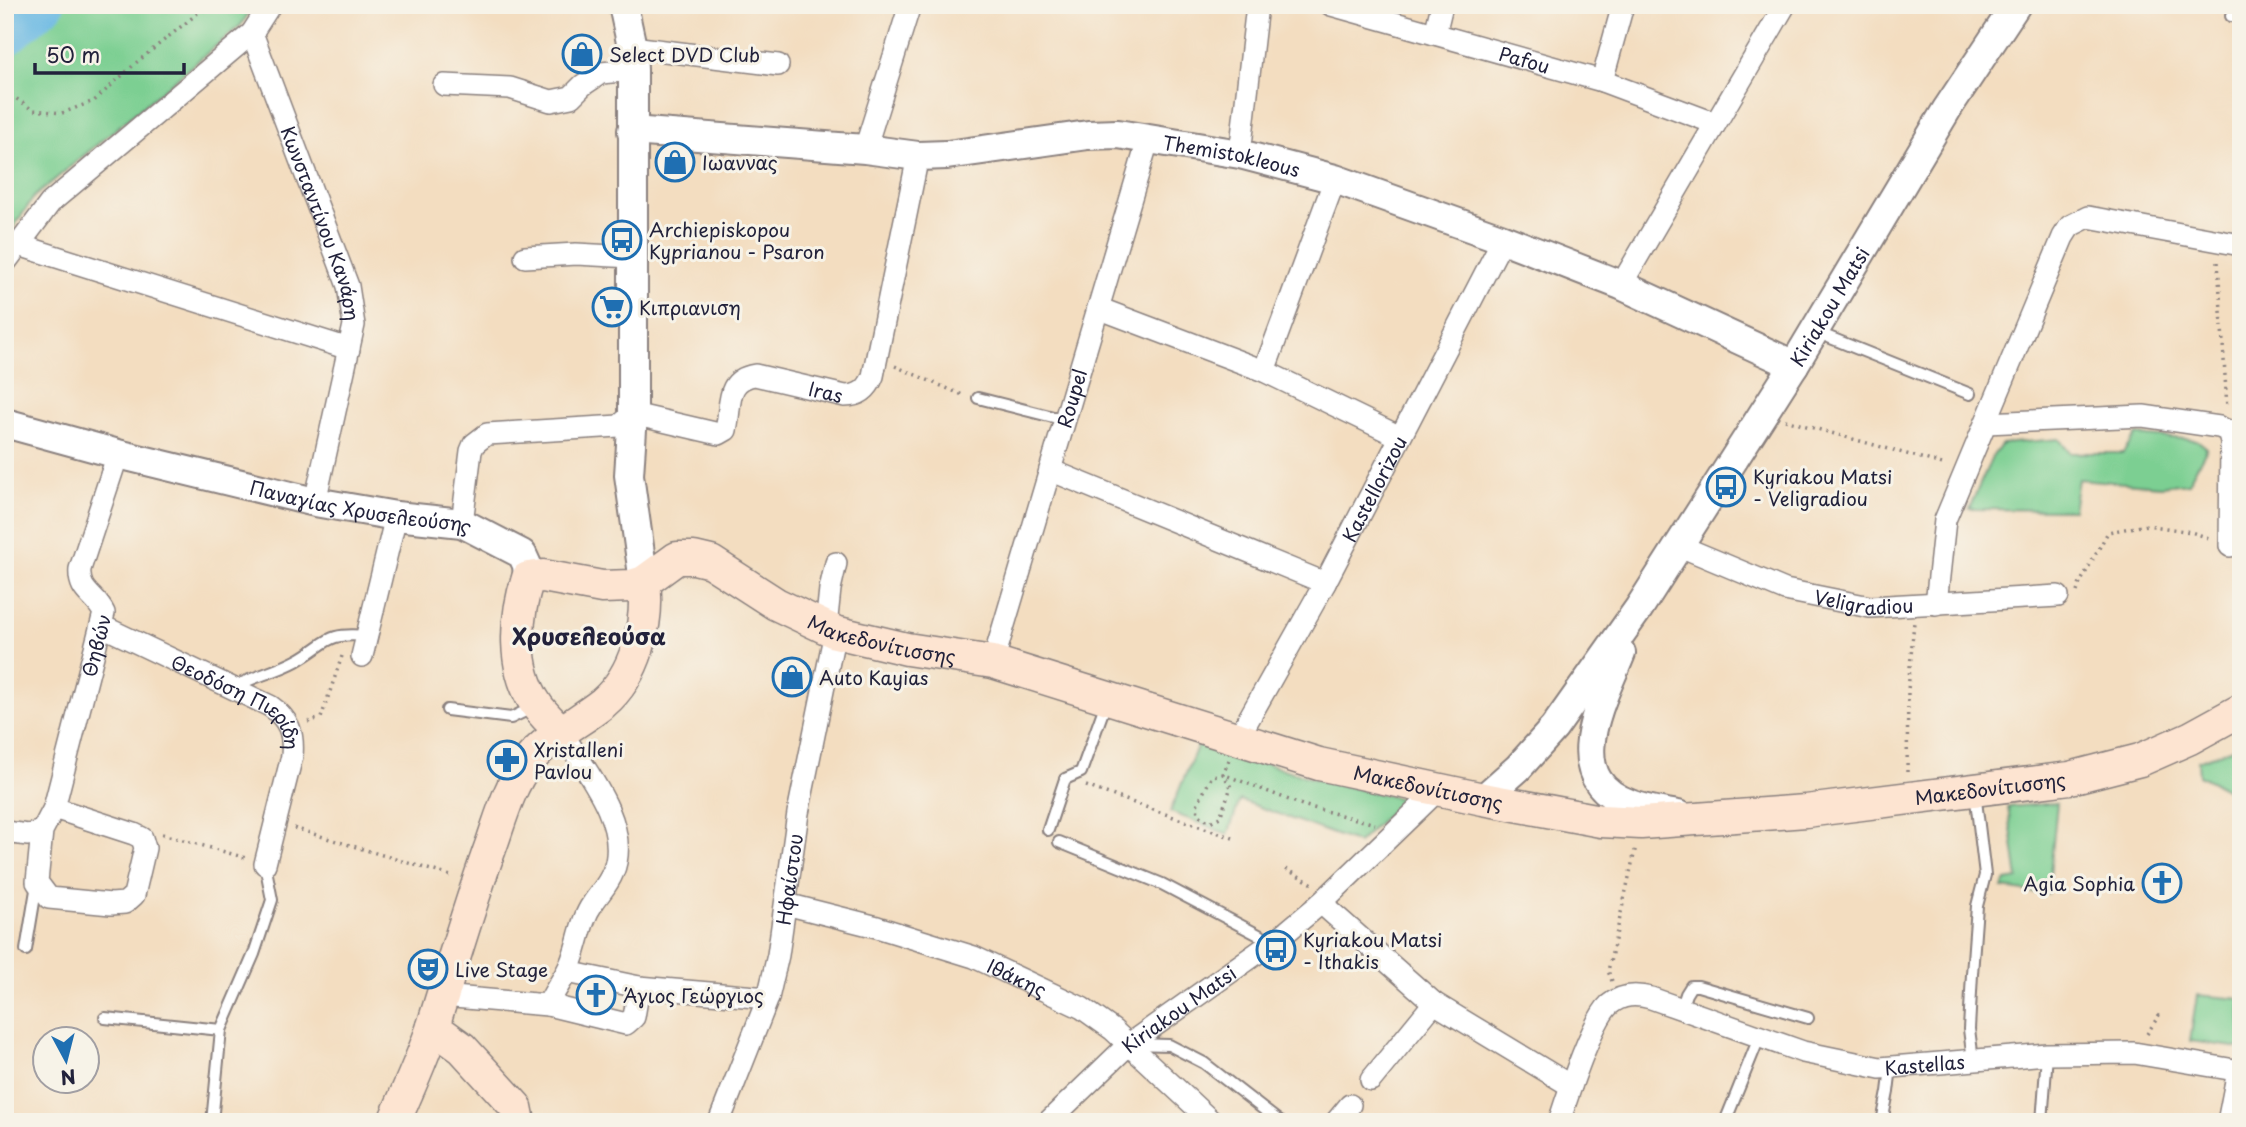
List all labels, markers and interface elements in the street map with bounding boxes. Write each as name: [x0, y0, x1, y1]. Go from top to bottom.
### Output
scale bar: [35, 32, 184, 76]
shop icon: Select DVD Club: [561, 33, 603, 75]
text: 50 m: [46, 38, 100, 70]
street label: Pafou: [1496, 39, 1553, 80]
place label: Select DVD Club: [609, 40, 760, 68]
street label: Κωνσταντίνου Κανάρη: [275, 122, 367, 323]
street label: Themistokleous: [1161, 128, 1303, 183]
shop icon: Ιωαννας: [654, 141, 696, 183]
place label: Ιωαννας: [702, 148, 778, 176]
place label: Archiepiskopou Kyprianou - Psaron: [649, 215, 825, 265]
bus stop icon: Archiepiskopou Kyprianou - Psaron: [601, 219, 643, 261]
street label: Kiriakou Matsi: [1782, 241, 1876, 372]
supermarket icon: Κιπριανιση: [591, 286, 633, 328]
place label: Κιπριανιση: [639, 293, 741, 321]
street label: Roupel: [1049, 365, 1093, 431]
street label: Iras: [806, 374, 846, 409]
street label: Kastellorizou: [1335, 431, 1413, 547]
place label: Kyriakou Matsi - Veligradiou: [1753, 462, 1892, 512]
bus stop icon: Kyriakou Matsi - Veligradiou: [1705, 466, 1747, 508]
street label: Παναγίας Χρυσελεούσης: [247, 473, 477, 540]
street label: Veligradiou: [1812, 582, 1914, 621]
street label: Μακεδονίτισσης: [803, 607, 958, 670]
street label: Θηβών: [74, 611, 117, 680]
district label: Χρυσελεούσα: [512, 618, 666, 653]
street label: Θεοδόση Πιερίδη: [167, 647, 307, 750]
shop icon: Auto Kayias: [771, 656, 813, 698]
place label: Auto Kayias: [819, 663, 929, 691]
place label: Xristalleni Pavlou: [534, 735, 624, 785]
pharmacy icon: Xristalleni Pavlou: [486, 739, 528, 781]
street label: Μακεδονίτισσης: [1351, 758, 1505, 816]
street label: Μακεδονίτισσης: [1913, 765, 2067, 811]
street label: Ηφαίστου: [768, 832, 809, 927]
church icon: Agia Sophia: [2141, 862, 2183, 904]
place label: Agia Sophia: [2024, 869, 2135, 897]
place label: Kyriakou Matsi - Ithakis: [1303, 925, 1442, 975]
bus stop icon: Kyriakou Matsi - Ithakis: [1255, 929, 1297, 971]
theatre icon: Live Stage: [407, 948, 449, 990]
street label: Ιθάκης: [983, 951, 1052, 1003]
place label: Live Stage: [455, 955, 548, 983]
street label: Kiriakou Matsi: [1114, 959, 1241, 1059]
church icon: Άγιος Γεώργιος: [575, 974, 617, 1016]
place label: Άγιος Γεώργιος: [623, 981, 764, 1009]
north arrow: [32, 1026, 102, 1096]
street label: Kastellas: [1883, 1047, 1966, 1082]
text: N: [59, 1063, 77, 1093]

